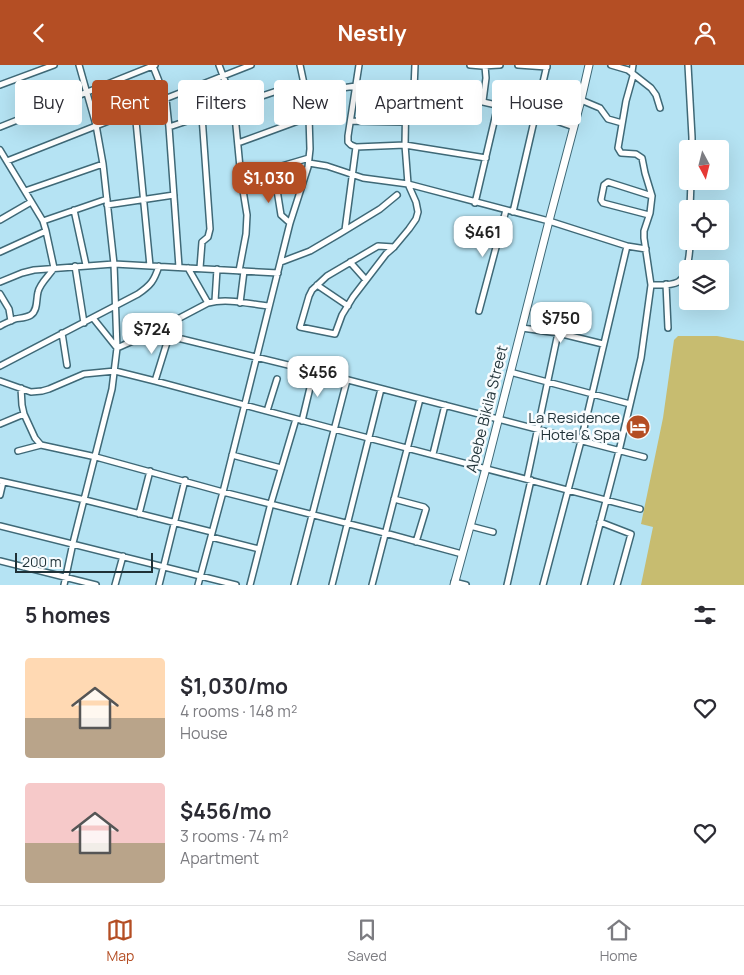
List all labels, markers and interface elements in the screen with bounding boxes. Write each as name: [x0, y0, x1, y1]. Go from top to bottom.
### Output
text: Nestly: [338, 18, 406, 48]
icon: back: [25, 19, 53, 47]
icon: person: [691, 19, 719, 47]
chip: Buy: [15, 80, 82, 125]
chip: Rent: [92, 80, 168, 125]
chip: Filters: [178, 80, 264, 125]
chip: New: [274, 80, 346, 125]
chip: Apartment: [356, 80, 482, 125]
chip: House: [492, 80, 581, 125]
north arrow: [679, 140, 729, 190]
map controls: [679, 140, 729, 310]
pin: $1,030: [228, 161, 310, 204]
text: $1,030: [243, 167, 295, 189]
button: locate: [679, 200, 729, 250]
pin: $461: [453, 215, 513, 258]
text: $461: [465, 221, 501, 243]
button: layers: [679, 260, 729, 310]
pin: $750: [531, 301, 591, 344]
text: $750: [542, 307, 580, 329]
pin: $724: [122, 313, 182, 355]
text: $724: [133, 318, 171, 340]
street label: Abebe Bikila Street: [461, 343, 512, 475]
pin: $456: [288, 355, 348, 398]
text: $456: [298, 361, 338, 383]
place label: La Residence Hotel & Spa: [528, 407, 620, 445]
hotel icon: La Residence Hotel & Spa: [625, 414, 651, 440]
scale bar: [15, 550, 152, 573]
text: 200 m: [22, 552, 62, 571]
text: 5 homes: [25, 601, 110, 629]
icon: filters: [691, 601, 719, 629]
text: $1,030/mo: [180, 672, 288, 700]
icon: home: [65, 678, 125, 738]
icon: heart: [691, 694, 719, 722]
text: 4 rooms · 148 m²: [180, 700, 297, 722]
text: House: [180, 722, 228, 744]
text: $456/mo: [180, 797, 271, 825]
icon: home: [65, 803, 125, 863]
icon: heart: [691, 819, 719, 847]
text: 3 rooms · 74 m²: [180, 825, 289, 847]
text: Apartment: [180, 847, 259, 869]
tab: Map: [106, 916, 134, 965]
tab: Saved: [347, 916, 387, 965]
tab: Home: [600, 916, 638, 965]

